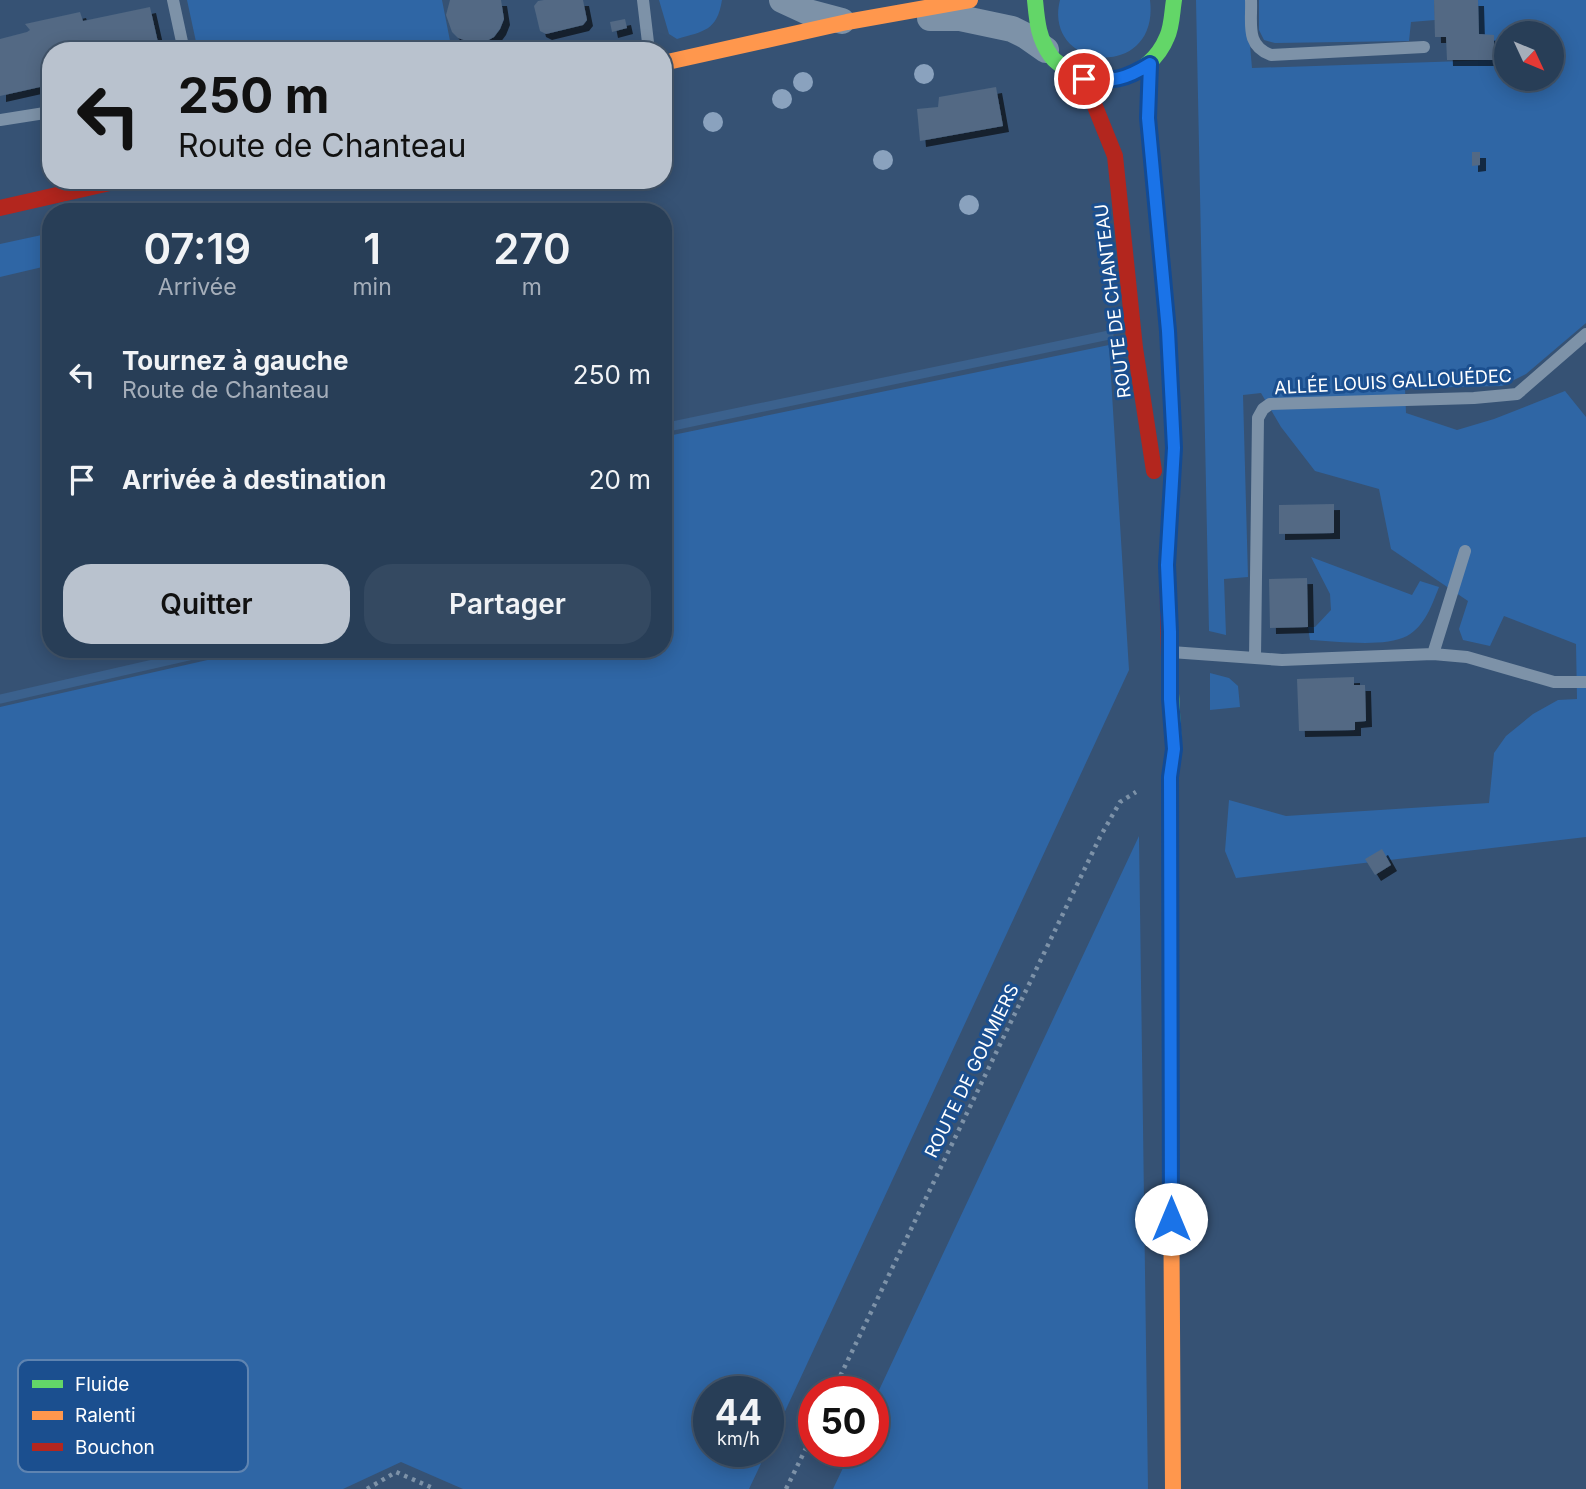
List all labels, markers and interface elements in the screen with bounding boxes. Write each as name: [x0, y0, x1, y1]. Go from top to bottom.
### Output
north arrow: [1494, 21, 1564, 91]
map controls: [1494, 21, 1564, 91]
pin: [1054, 49, 1114, 109]
icon: arrive: [1065, 60, 1103, 98]
text: 250 m: [178, 66, 330, 125]
icon: left: [63, 70, 154, 161]
text: Route de Chanteau: [178, 126, 466, 165]
street label: ROUTE DE CHANTEAU: [1090, 203, 1135, 399]
text: 07:19: [143, 223, 251, 274]
text: 1: [363, 223, 381, 274]
text: 270: [493, 223, 571, 274]
text: Arrivée: [158, 273, 237, 301]
text: min: [352, 273, 392, 301]
text: m: [522, 273, 542, 301]
text: Tournez à gauche: [122, 345, 348, 376]
icon: left: [63, 356, 101, 394]
text: 250 m: [573, 359, 651, 390]
street label: ALLÉE LOUIS GALLOUÉDEC: [1274, 364, 1512, 398]
text: Route de Chanteau: [122, 376, 329, 404]
icon: arrive: [63, 461, 101, 499]
text: Arrivée à destination: [122, 464, 387, 495]
text: 20 m: [589, 464, 651, 495]
button: Quitter: [63, 564, 350, 644]
button: Partager: [364, 564, 651, 644]
street label: ROUTE DE GOUMIERS: [920, 980, 1023, 1161]
position arrow: [1134, 1182, 1208, 1256]
legend: [18, 1360, 248, 1472]
text: Fluide: [75, 1373, 129, 1396]
speed limit sign: 50: [798, 1376, 889, 1467]
text: 44: [715, 1391, 762, 1433]
text: Ralenti: [75, 1404, 136, 1427]
text: km/h: [717, 1428, 760, 1449]
text: Bouchon: [75, 1436, 155, 1459]

